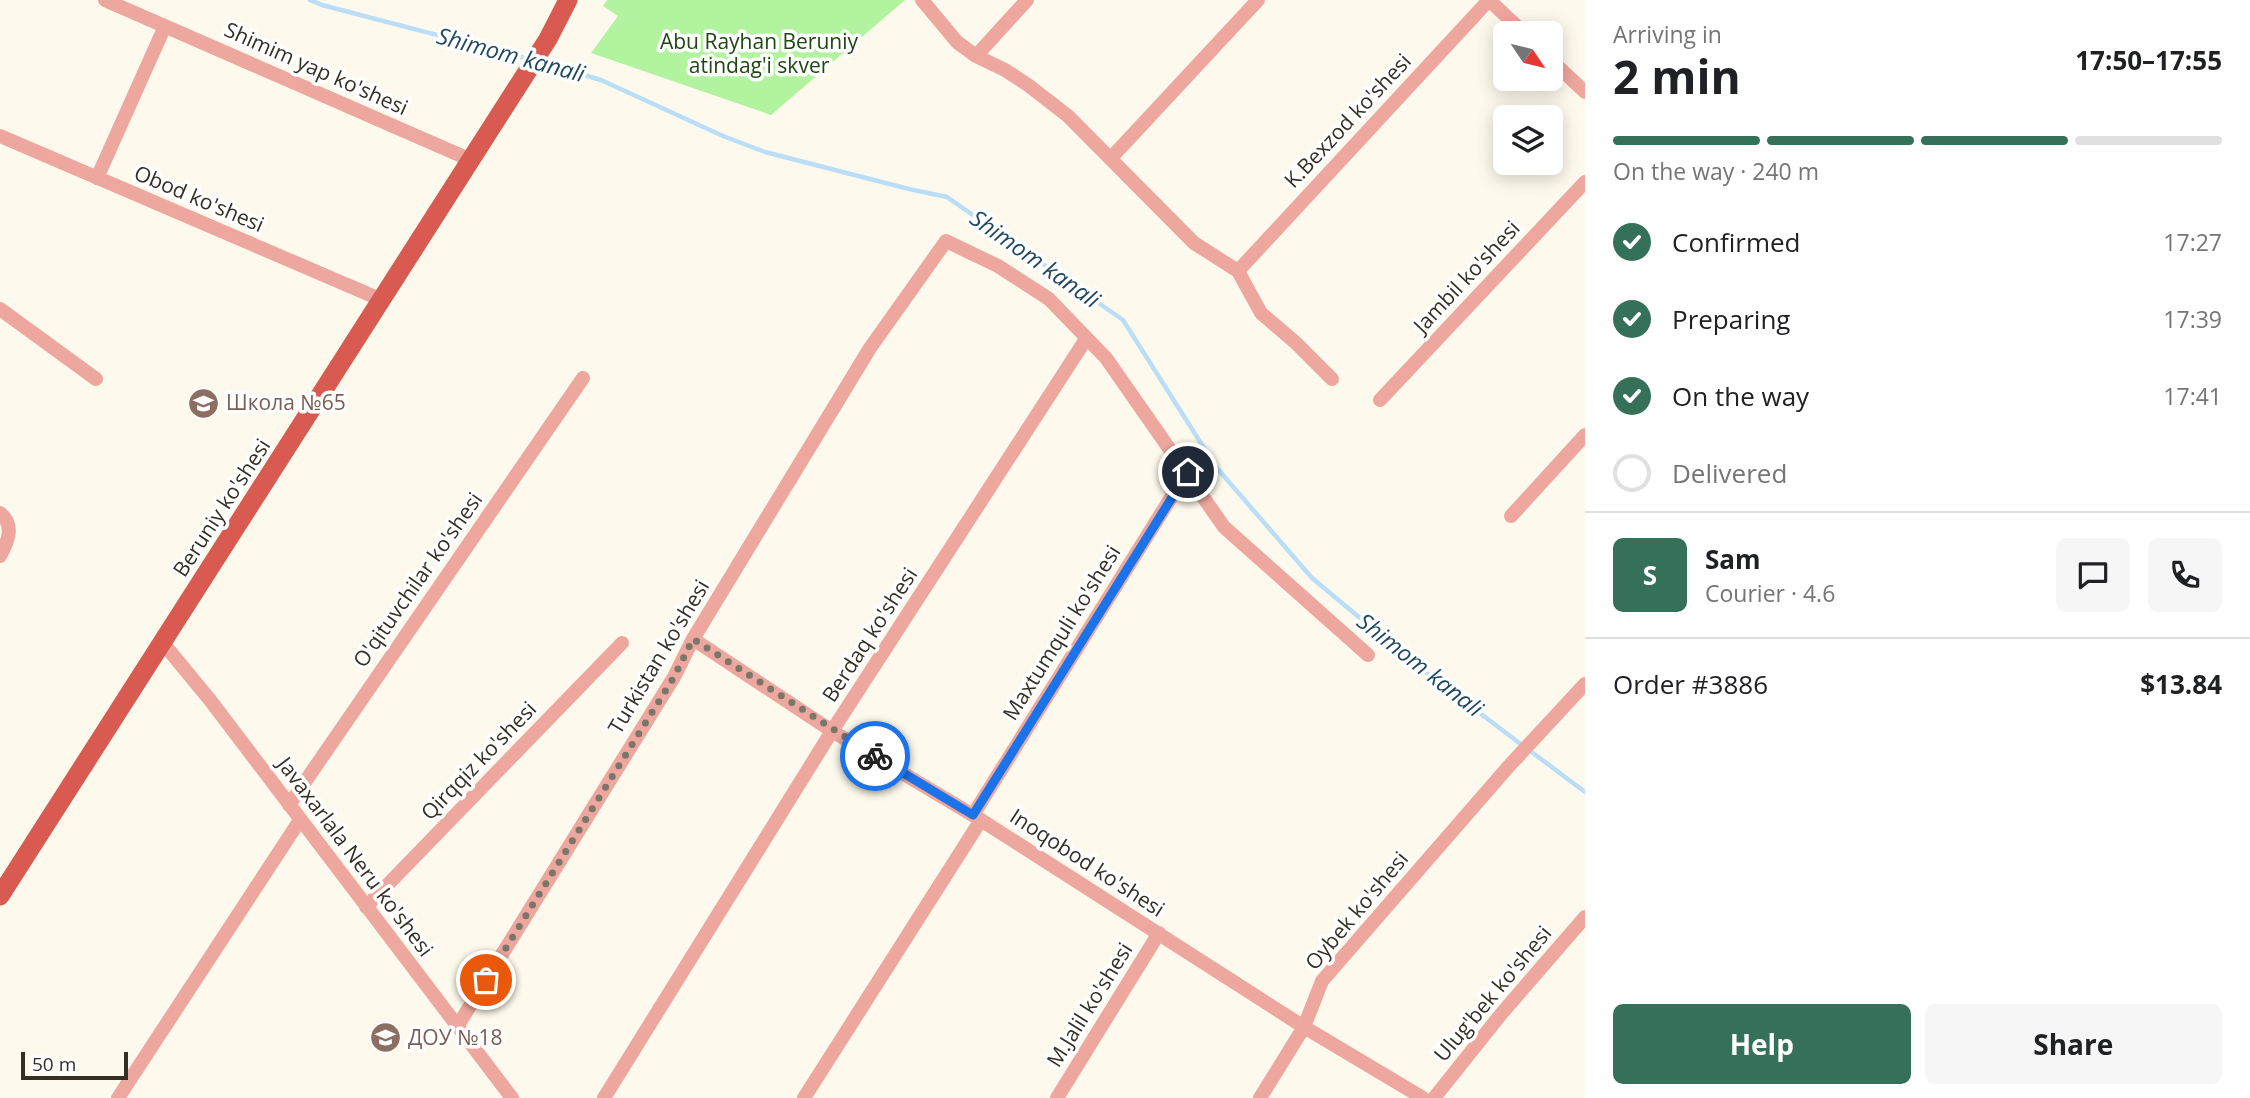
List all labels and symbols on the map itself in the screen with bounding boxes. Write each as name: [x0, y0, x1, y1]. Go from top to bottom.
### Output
street label: Shimim yap ko'shesi: [220, 15, 413, 121]
water label: Shimom kanali: [434, 19, 590, 89]
north arrow: [1493, 21, 1563, 91]
park label: Abu Rayhan Beruniy atindag'i skver: [660, 27, 858, 79]
street label: K.Bexzod ko'shesi: [1278, 47, 1417, 193]
street label: Obod ko'shesi: [130, 158, 269, 238]
water label: Shimom kanali: [964, 202, 1108, 316]
street label: Jambil ko'shesi: [1406, 214, 1526, 340]
school or university icon: Школа №65: [186, 386, 220, 420]
place label: Школа №65: [226, 388, 346, 416]
street label: Beruniy ko'shesi: [166, 433, 276, 582]
pin: [1158, 442, 1218, 502]
street label: O'qituvchilar ko'shesi: [346, 486, 488, 672]
street label: Maxtumquli ko'shesi: [996, 540, 1126, 725]
street label: Berdaq ko'shesi: [815, 562, 923, 707]
street label: Turkistan ko'shesi: [601, 574, 715, 739]
water label: Shimom kanali: [1351, 605, 1491, 724]
street label: Qirqqiz ko'shesi: [414, 695, 542, 826]
courier: [840, 721, 910, 791]
street label: Javaxarlala Neru ko'shesi: [270, 749, 440, 962]
street label: Inoqobod ko'shesi: [1005, 802, 1170, 923]
street label: Oybek ko'shesi: [1299, 845, 1414, 975]
street label: Ulug'bek ko'shesi: [1427, 920, 1557, 1067]
street label: M.Jalil ko'shesi: [1040, 937, 1138, 1072]
pin: [456, 950, 516, 1010]
school or university icon: ДОУ №18: [368, 1021, 402, 1055]
place label: ДОУ №18: [408, 1023, 503, 1051]
scale bar: [21, 1049, 128, 1081]

